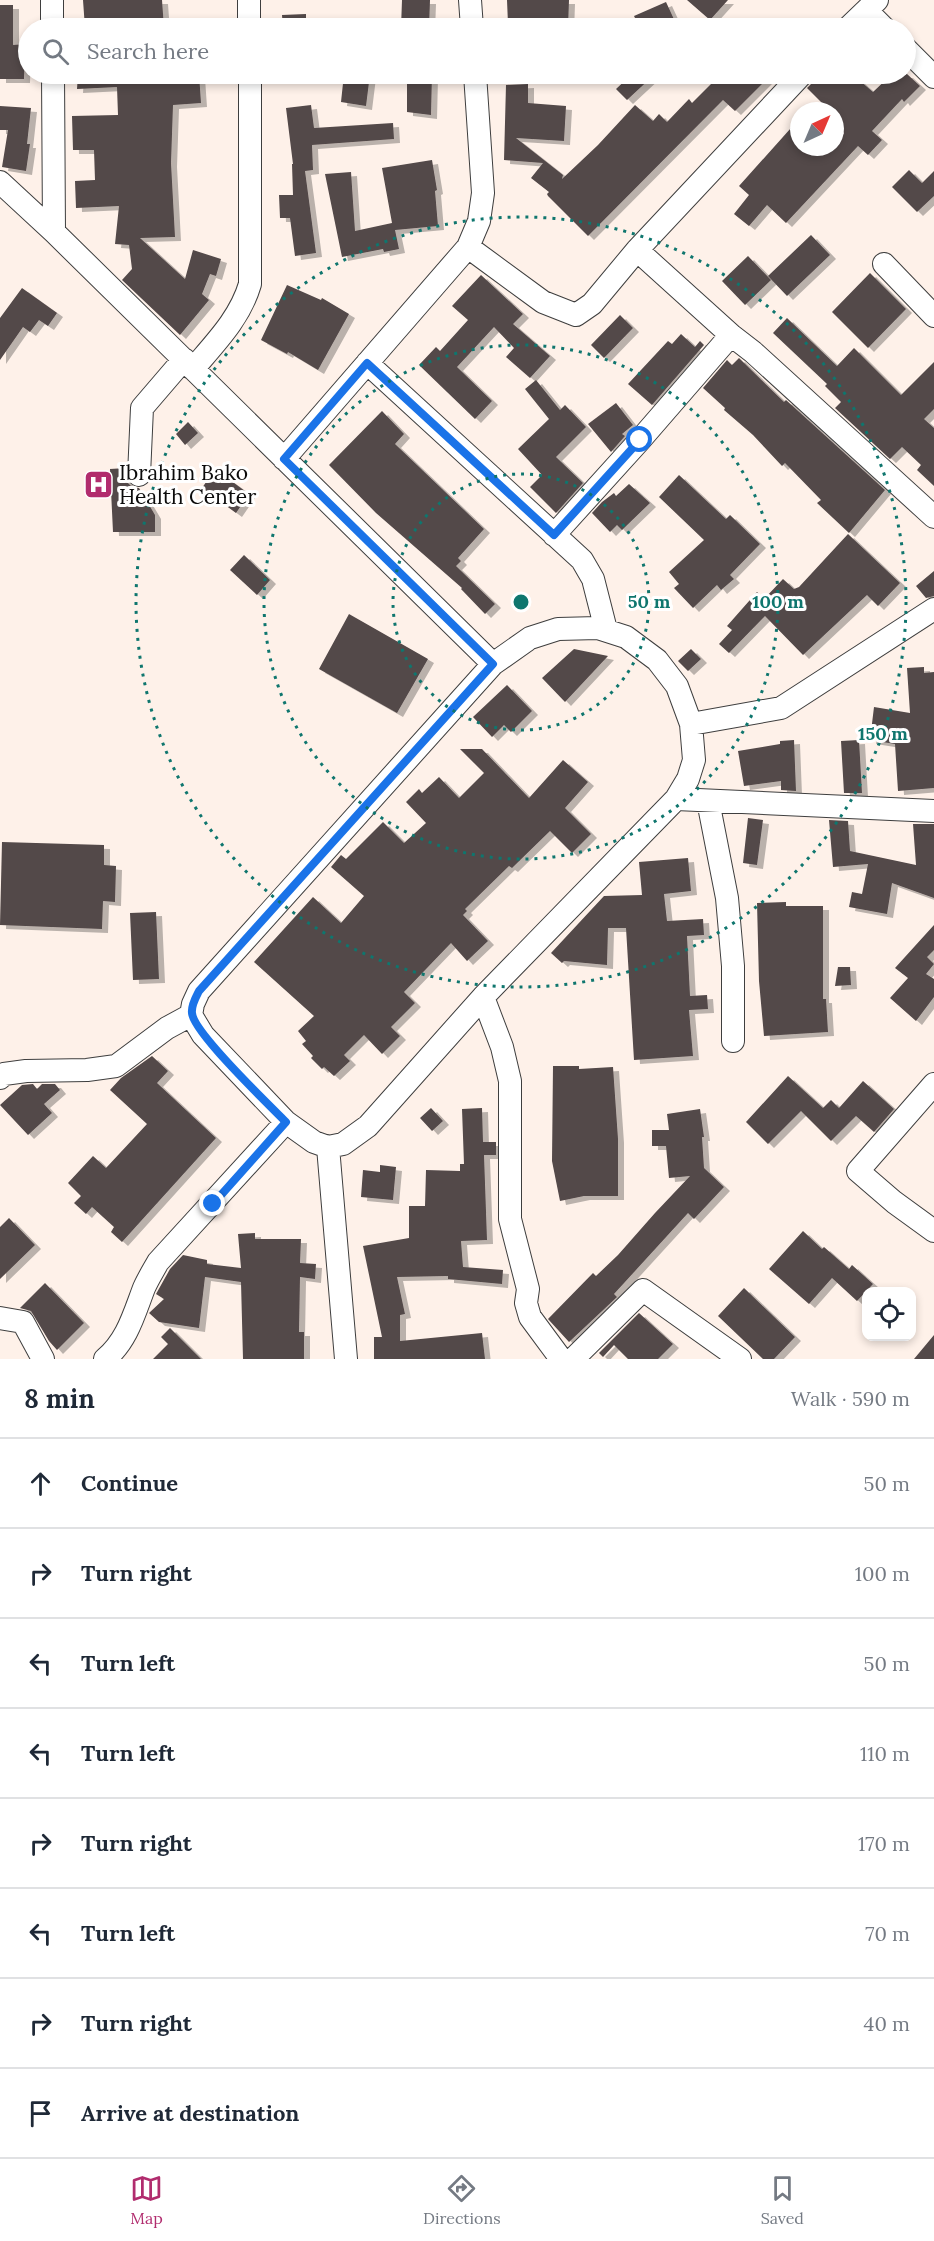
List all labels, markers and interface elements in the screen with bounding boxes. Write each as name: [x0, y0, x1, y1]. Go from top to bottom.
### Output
search box: [18, 18, 916, 84]
icon: search: [39, 35, 72, 68]
text: Search here: [87, 37, 209, 65]
north arrow: [790, 102, 844, 156]
route start: [626, 426, 652, 452]
place label: Ibrahim Bako Health Center: [119, 459, 256, 510]
hospital icon: Ibrahim Bako Health Center: [82, 468, 114, 500]
text: 50 m: [628, 590, 671, 613]
text: 100 m: [752, 590, 804, 613]
centre of rings: [511, 592, 531, 612]
text: 150 m: [858, 722, 908, 745]
route end: [199, 1190, 225, 1216]
map controls: [862, 1287, 916, 1341]
button: locate: [862, 1287, 916, 1341]
text: 8 min: [24, 1382, 95, 1415]
text: Walk · 590 m: [791, 1386, 910, 1411]
icon: ahead: [24, 1467, 57, 1500]
text: Continue: [81, 1469, 178, 1497]
text: 50 m: [864, 1471, 910, 1496]
icon: right: [24, 1557, 57, 1590]
text: Turn right: [81, 1559, 192, 1587]
text: 100 m: [855, 1561, 910, 1586]
icon: left: [24, 1647, 57, 1680]
text: Turn left: [81, 1649, 175, 1677]
text: 50 m: [864, 1651, 910, 1676]
icon: left: [24, 1737, 57, 1770]
text: Turn left: [81, 1739, 175, 1767]
text: 110 m: [860, 1741, 910, 1766]
icon: right: [24, 1827, 57, 1860]
text: Turn right: [81, 1829, 192, 1857]
text: 170 m: [858, 1831, 910, 1856]
icon: left: [24, 1917, 57, 1950]
text: Turn left: [81, 1919, 175, 1947]
text: 70 m: [865, 1921, 910, 1946]
icon: right: [24, 2007, 57, 2040]
text: Turn right: [81, 2009, 192, 2037]
text: 40 m: [864, 2011, 910, 2036]
icon: arrive: [24, 2097, 57, 2130]
text: Arrive at destination: [81, 2099, 299, 2127]
tab: Map: [130, 2172, 163, 2228]
tab: Directions: [423, 2172, 501, 2228]
tab: Saved: [761, 2172, 804, 2228]

